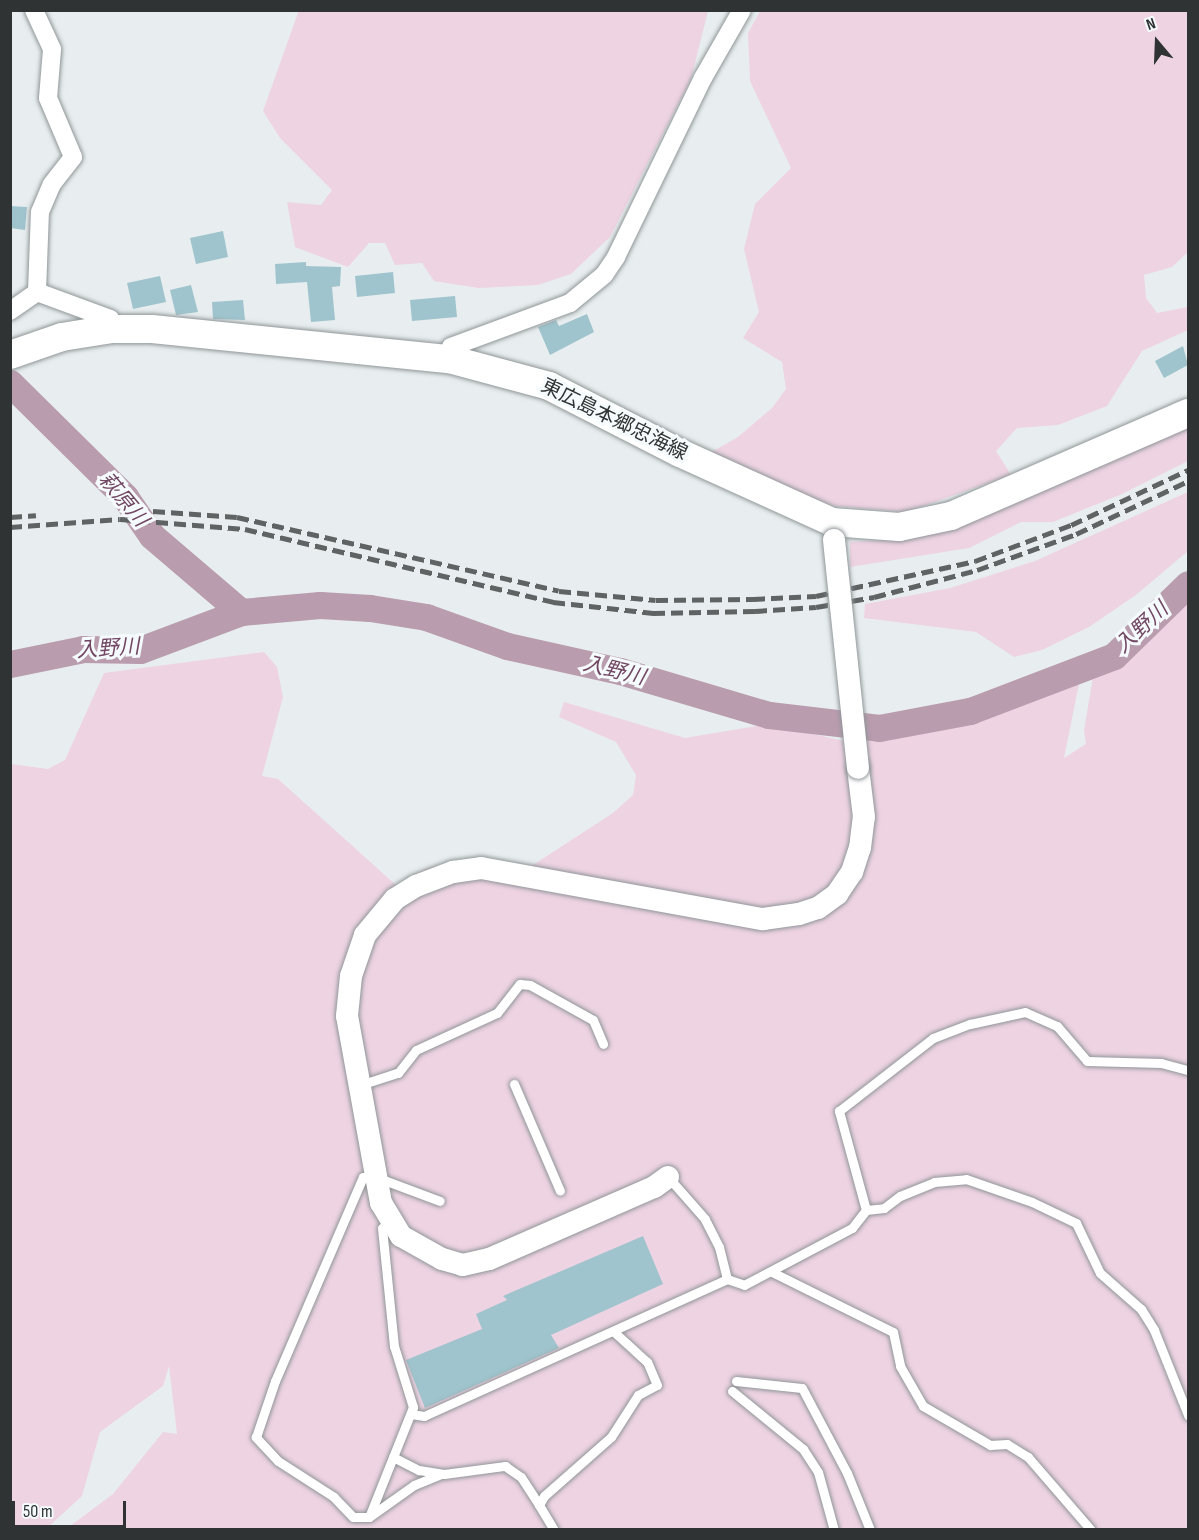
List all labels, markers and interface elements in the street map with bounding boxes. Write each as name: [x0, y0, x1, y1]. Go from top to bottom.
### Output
north arrow: [1127, 12, 1187, 72]
text: N: [1144, 14, 1158, 35]
street label: 東広島本郷忠海線: [537, 374, 691, 466]
water label: 萩原川: [93, 468, 153, 532]
water label: 入野川: [1110, 597, 1174, 659]
water label: 入野川: [76, 634, 140, 664]
water label: 入野川: [580, 651, 648, 691]
scale bar: [15, 1489, 129, 1527]
text: 50 m: [23, 1501, 53, 1522]

